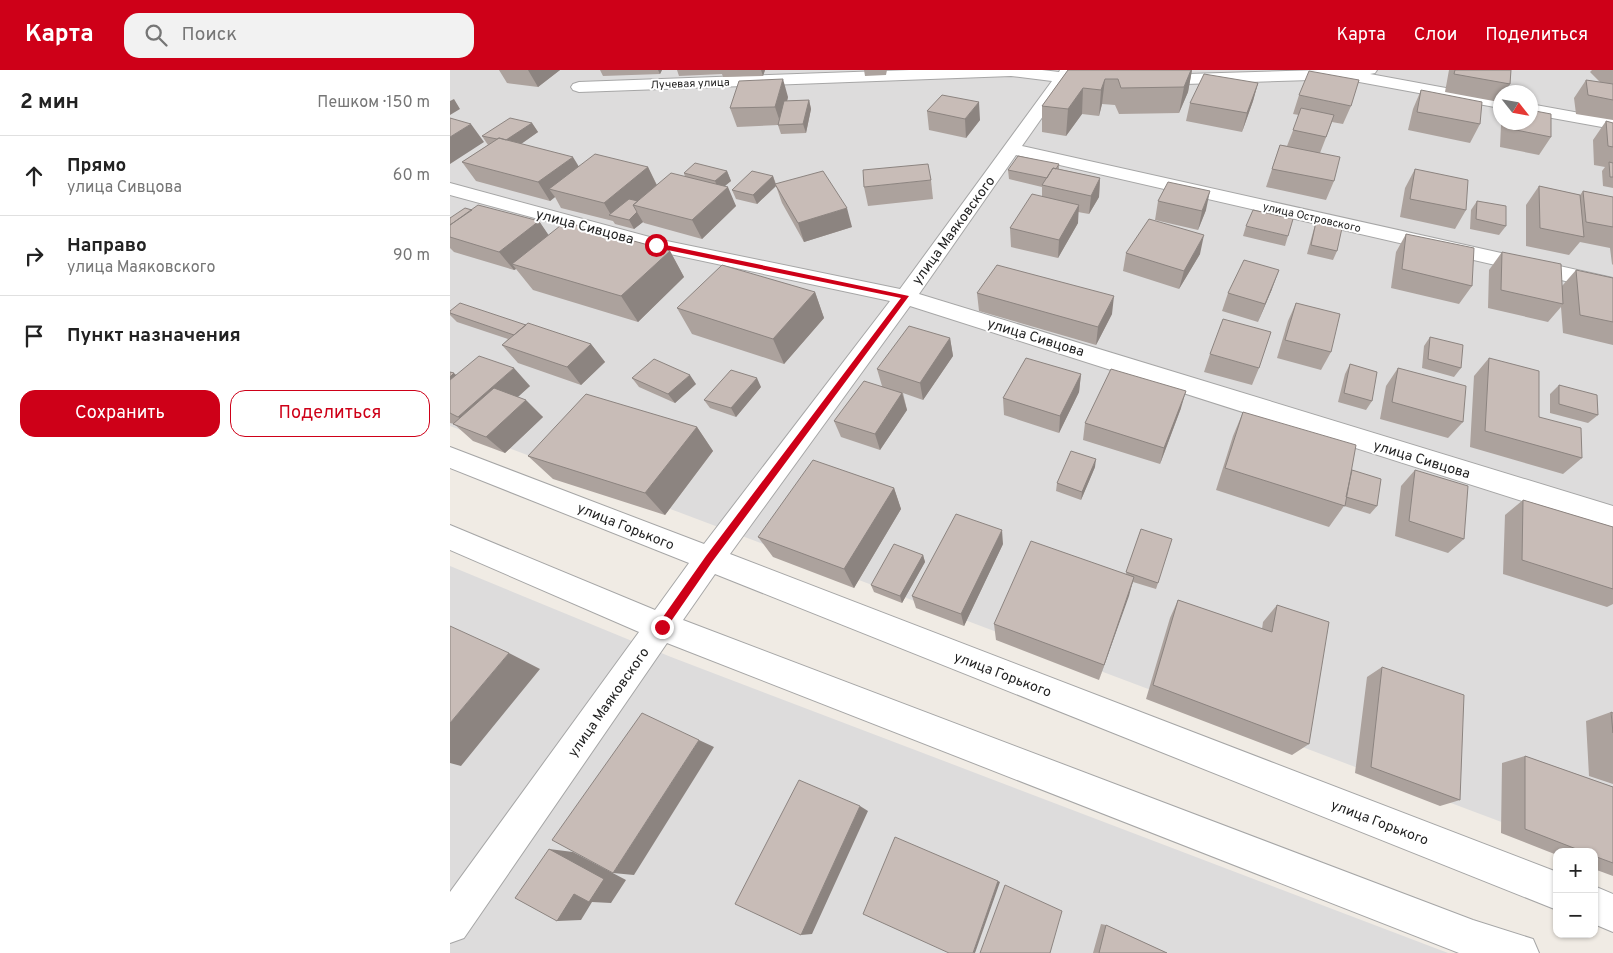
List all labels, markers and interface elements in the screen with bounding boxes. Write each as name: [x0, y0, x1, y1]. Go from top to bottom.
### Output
search box: [124, 13, 474, 58]
text: Карта: [25, 20, 94, 50]
icon: search: [142, 21, 170, 49]
text: Поиск: [182, 23, 237, 47]
text: Карта: [1336, 24, 1386, 47]
text: Слои: [1414, 24, 1457, 47]
text: Поделиться: [1485, 24, 1588, 47]
street label: Лучевая улица: [650, 76, 730, 92]
north arrow: [1493, 85, 1538, 130]
text: 2 мин: [20, 89, 79, 116]
text: Пешком · 150 m: [317, 93, 430, 113]
text: Прямо: [67, 154, 126, 178]
icon: ahead: [20, 162, 48, 190]
text: 60 m: [393, 166, 430, 186]
street label: улица Маяковского: [909, 173, 999, 288]
text: улица Сивцова: [67, 178, 182, 198]
street label: улица Островского: [1261, 200, 1362, 236]
street label: улица Сивцова: [534, 206, 635, 249]
text: Направо: [67, 234, 147, 258]
route start: [645, 234, 668, 257]
icon: right: [20, 242, 48, 270]
text: 90 m: [393, 246, 430, 266]
text: улица Маяковского: [67, 258, 216, 278]
street label: улица Сивцова: [985, 316, 1086, 361]
icon: arrive: [20, 322, 48, 350]
text: Пункт назначения: [67, 324, 241, 348]
button: Сохранить: [20, 390, 220, 437]
button: Поделиться: [230, 390, 430, 437]
street label: улица Сивцова: [1371, 438, 1472, 483]
street label: улица Горького: [574, 500, 677, 555]
route end: [651, 616, 674, 639]
street label: улица Маяковского: [565, 645, 654, 761]
street label: улица Горького: [951, 649, 1054, 702]
street label: улица Горького: [1328, 797, 1431, 850]
map controls: [1553, 848, 1598, 938]
button: +: [1553, 848, 1598, 893]
button: −: [1553, 893, 1598, 938]

